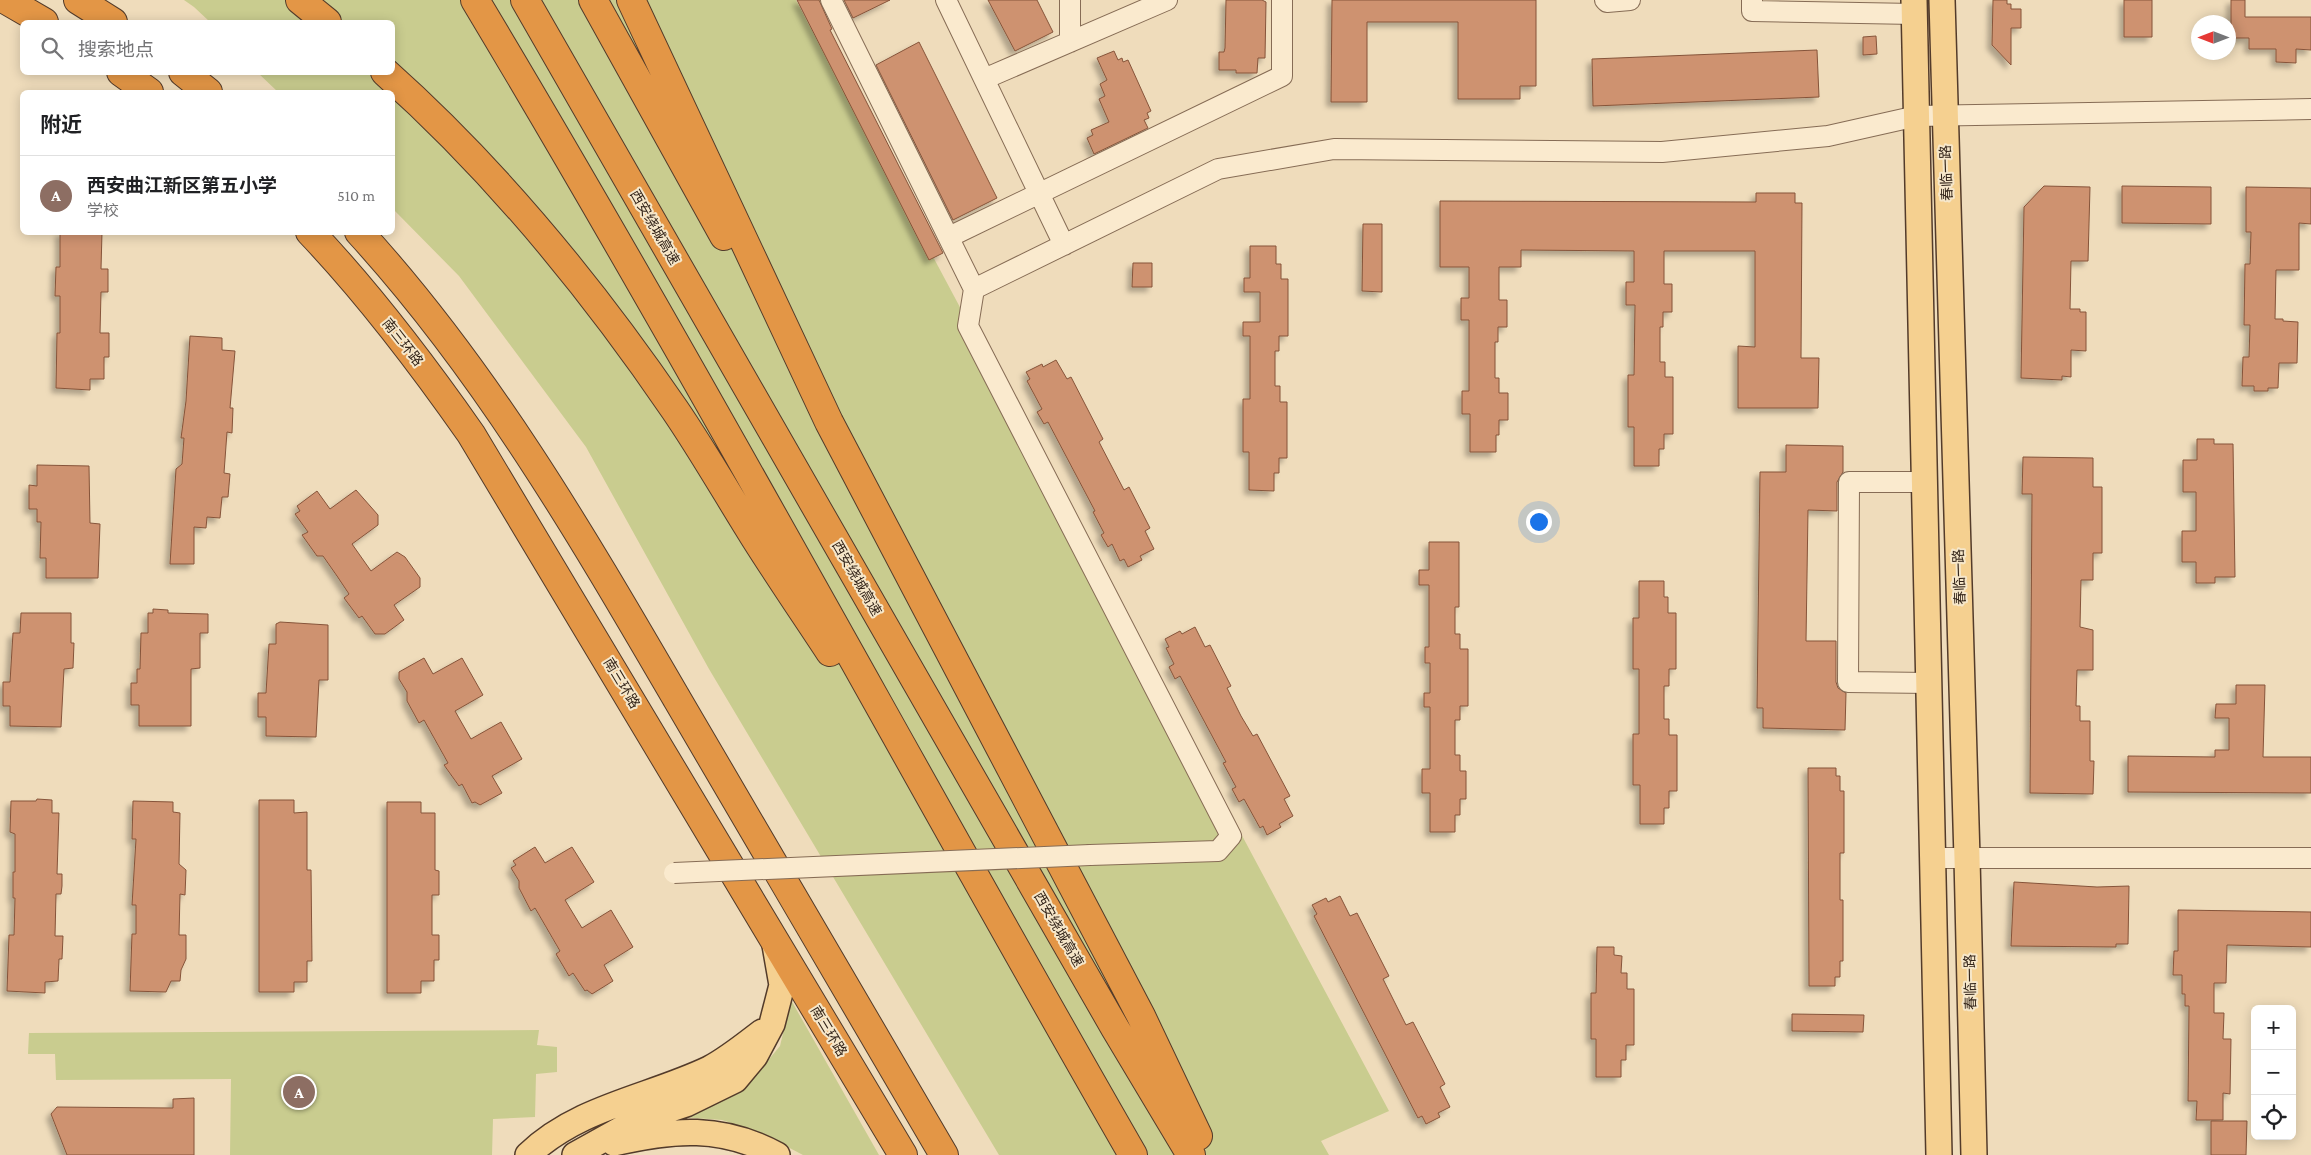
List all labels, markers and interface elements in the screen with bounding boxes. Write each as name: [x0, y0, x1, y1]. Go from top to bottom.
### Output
north arrow: [2191, 15, 2236, 60]
search box: [20, 20, 395, 75]
icon: search: [38, 34, 66, 62]
text: 搜索地点: [78, 39, 154, 60]
text: 附近: [40, 113, 82, 137]
street label: 春临一路: [1937, 145, 1955, 201]
text: 西安曲江新区第五小学: [87, 175, 277, 196]
text: A: [51, 187, 61, 204]
text: 510 m: [337, 187, 375, 204]
street label: 西安绕城高速: [627, 187, 683, 267]
text: 学校: [87, 202, 119, 219]
street label: 南三环路: [379, 315, 427, 369]
your location: [1526, 509, 1552, 535]
street label: 西安绕城高速: [829, 538, 885, 618]
street label: 春临一路: [1950, 549, 1968, 605]
street label: 南三环路: [601, 655, 643, 711]
street label: 西安绕城高速: [1031, 889, 1087, 969]
street label: 春临一路: [1962, 954, 1978, 1010]
street label: 南三环路: [808, 1003, 850, 1059]
map controls: [2251, 1005, 2296, 1140]
button: +: [2251, 1005, 2296, 1050]
button: −: [2251, 1050, 2296, 1095]
pin: A: [283, 1073, 315, 1111]
button: locate: [2251, 1095, 2296, 1140]

